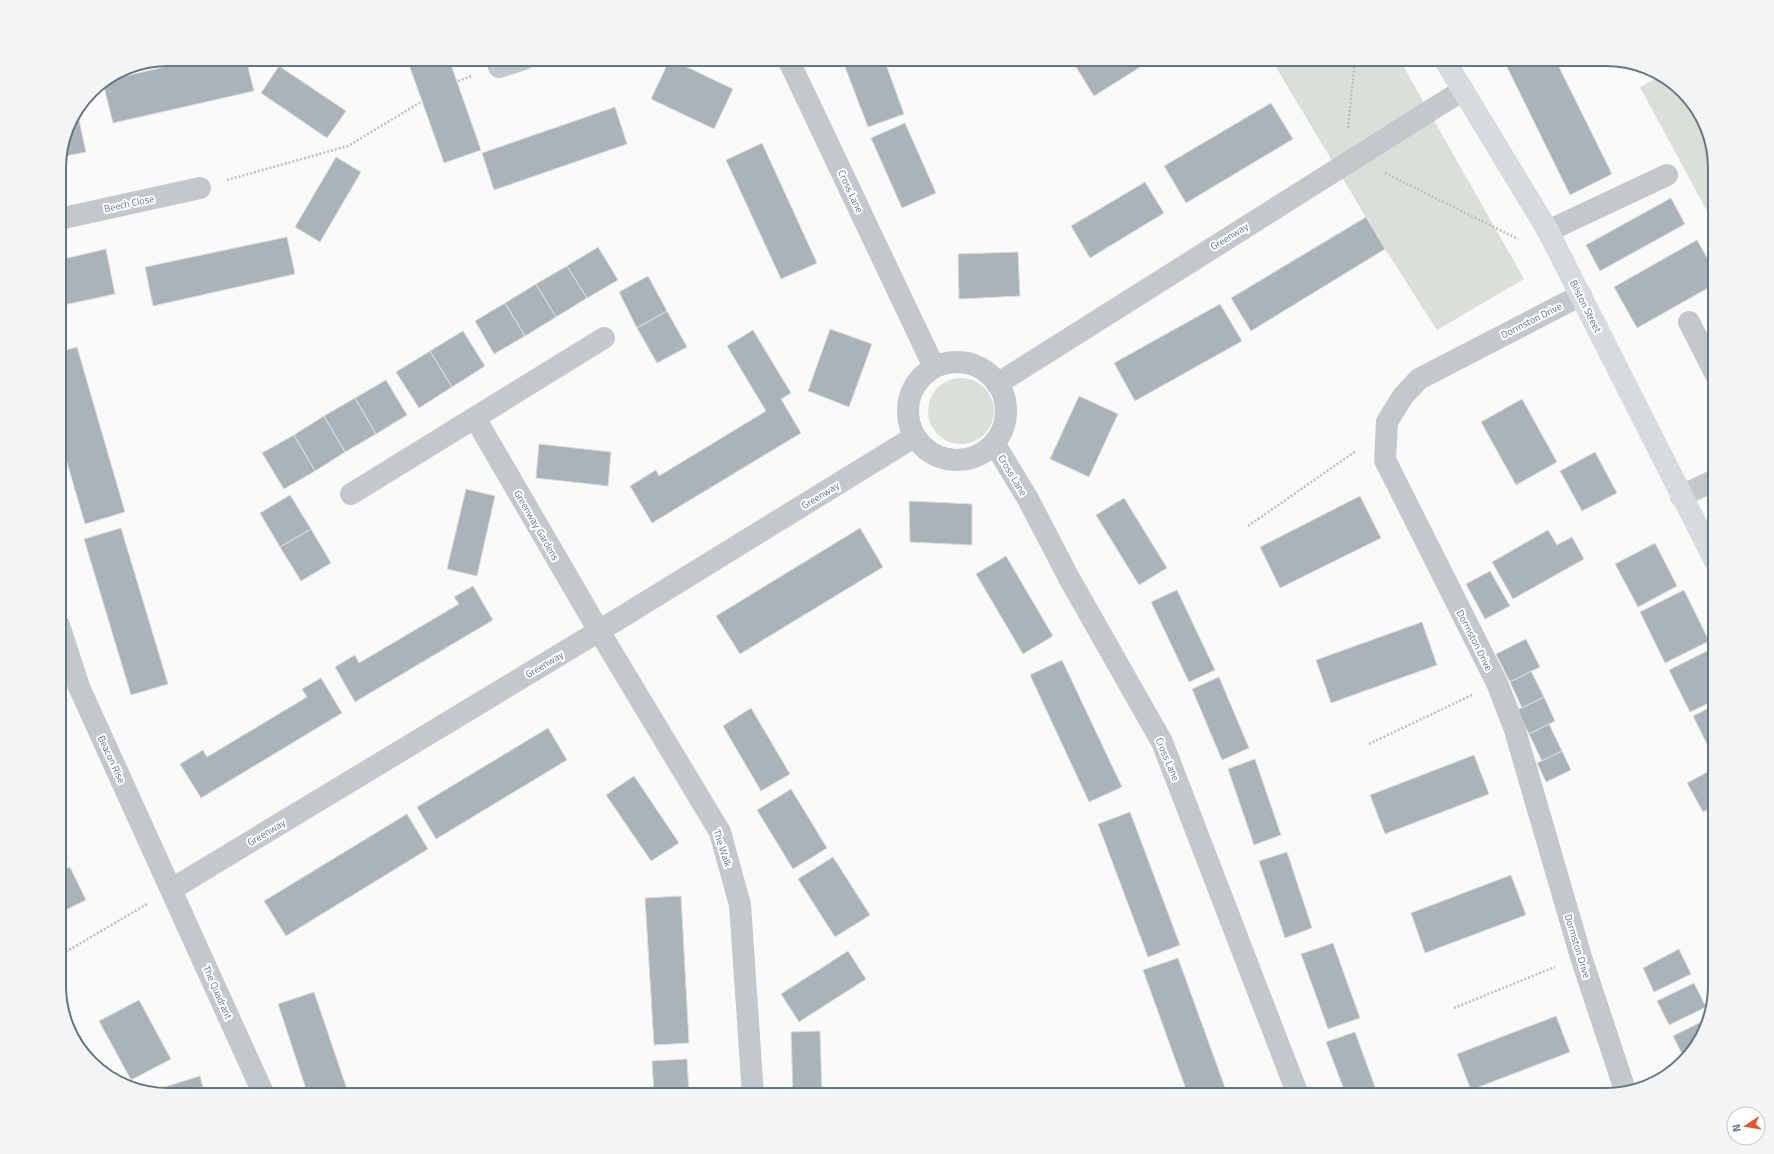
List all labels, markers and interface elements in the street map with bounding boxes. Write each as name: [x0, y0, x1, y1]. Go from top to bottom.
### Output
street label: Cross Lane: [834, 167, 867, 215]
street label: Beech Close: [103, 191, 156, 216]
street label: Greenway: [1207, 219, 1251, 254]
street label: Bilston Street: [1566, 277, 1605, 336]
street label: Dormston Drive: [1498, 299, 1564, 342]
street label: Cross Lane: [994, 452, 1031, 499]
street label: Greenway: [798, 478, 842, 513]
street label: Greenway Gardens: [510, 487, 563, 564]
street label: Dormston Drive: [1453, 607, 1496, 673]
street label: Greenway: [522, 647, 566, 682]
street label: Beacon Rise: [94, 733, 129, 786]
street label: Cross Lane: [1152, 735, 1183, 783]
street label: Greenway: [244, 815, 288, 850]
street label: The Walk: [709, 827, 736, 869]
street label: Dormston Drive: [1561, 912, 1594, 980]
street label: The Quadrant: [199, 963, 236, 1022]
north arrow: [1726, 1106, 1766, 1146]
text: N: [1728, 1123, 1745, 1133]

